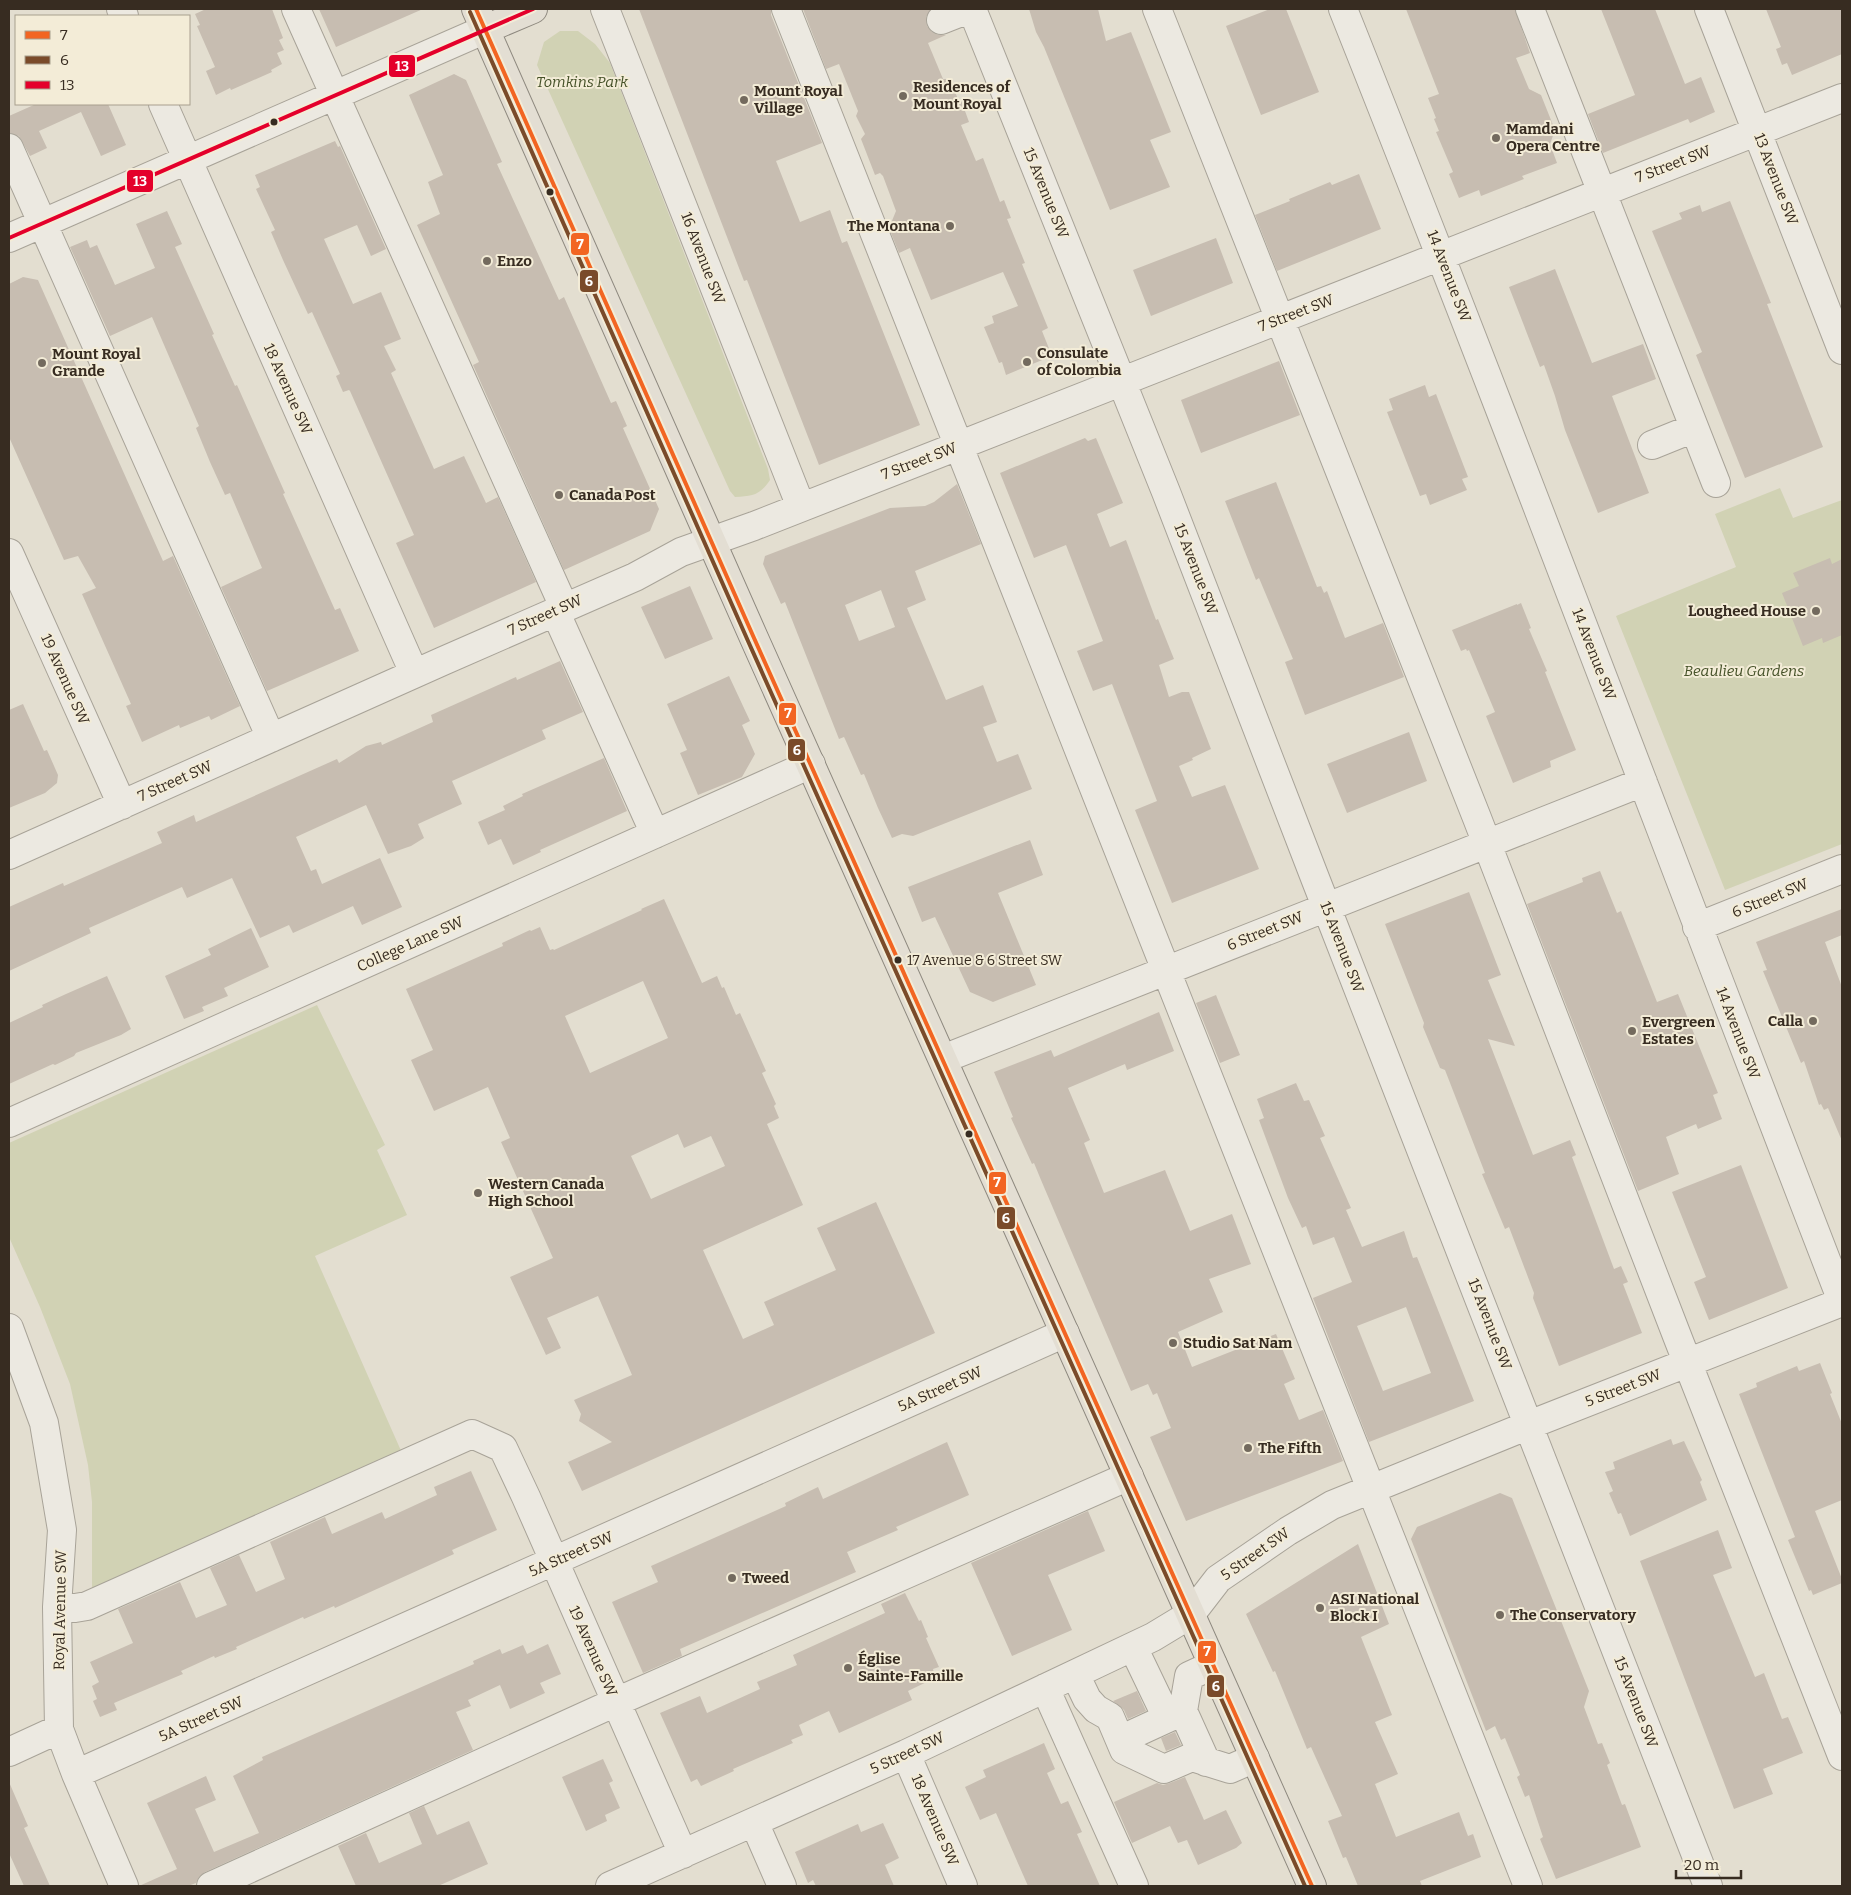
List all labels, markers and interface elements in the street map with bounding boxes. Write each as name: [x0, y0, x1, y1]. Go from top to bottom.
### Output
legend: [15, 15, 190, 105]
text: 7: [60, 26, 68, 44]
text: 6: [60, 51, 69, 69]
line badge: 13: [388, 54, 416, 78]
text: 13: [395, 58, 409, 75]
park label: Tomkins Park: [536, 73, 629, 91]
text: 13: [60, 76, 75, 94]
place label: Residences of Mount Royal: [913, 78, 1012, 113]
place label: Mount Royal Village: [754, 82, 843, 117]
marker: Residences of Mount Royal: [897, 90, 909, 102]
marker: Mount Royal Village: [738, 94, 750, 106]
unlabelled marker: [269, 117, 279, 127]
place label: Mamdani Opera Centre: [1506, 120, 1600, 155]
street label: 13 Avenue SW: [1750, 131, 1802, 228]
marker: Mamdani Opera Centre: [1490, 132, 1502, 144]
street label: 7 Street SW: [1633, 141, 1714, 187]
street label: 15 Avenue SW: [1020, 145, 1073, 242]
line badge: 13: [126, 169, 154, 193]
text: 13: [133, 173, 147, 190]
unlabelled marker: [545, 187, 555, 197]
street label: 16 Avenue SW: [677, 209, 729, 307]
place label: The Montana: [847, 217, 941, 235]
marker: The Montana: [944, 220, 956, 232]
street label: 14 Avenue SW: [1423, 227, 1475, 325]
line badge: 7: [570, 232, 590, 256]
text: 7: [576, 236, 584, 253]
place label: Enzo: [497, 252, 532, 270]
marker: Enzo: [481, 255, 493, 267]
line badge: 6: [579, 269, 599, 293]
text: 6: [585, 273, 593, 290]
street label: 7 Street SW: [1256, 290, 1337, 336]
street label: 18 Avenue SW: [260, 341, 316, 438]
place label: Consulate of Colombia: [1037, 344, 1122, 379]
place label: Mount Royal Grande: [52, 345, 141, 380]
marker: Consulate of Colombia: [1021, 356, 1033, 368]
marker: Mount Royal Grande: [36, 357, 48, 369]
street label: 7 Street SW: [879, 438, 960, 484]
place label: Canada Post: [569, 486, 656, 504]
marker: Canada Post: [553, 489, 565, 501]
street label: 15 Avenue SW: [1170, 521, 1222, 618]
street label: 7 Street SW: [505, 590, 586, 639]
place label: Lougheed House: [1688, 602, 1806, 620]
street label: 14 Avenue SW: [1568, 605, 1620, 703]
marker: Lougheed House: [1810, 605, 1822, 617]
street label: 19 Avenue SW: [37, 631, 93, 728]
park label: Beaulieu Gardens: [1684, 662, 1804, 680]
line badge: 7: [778, 702, 797, 726]
text: 7: [784, 705, 792, 722]
line badge: 6: [787, 738, 806, 762]
text: 6: [793, 742, 801, 759]
street label: 7 Street SW: [135, 756, 216, 805]
street label: 6 Street SW: [1729, 874, 1811, 921]
street label: 15 Avenue SW: [1316, 899, 1368, 996]
street label: 6 Street SW: [1224, 907, 1306, 954]
street label: College Lane SW: [354, 912, 467, 976]
place label: 17 Avenue & 6 Street SW: [907, 952, 1063, 969]
marker: 17 Avenue & 6 Street SW: [893, 955, 903, 965]
street label: 14 Avenue SW: [1712, 984, 1764, 1082]
place label: Calla: [1768, 1012, 1804, 1030]
place label: Evergreen Estates: [1642, 1013, 1716, 1048]
marker: Calla: [1807, 1015, 1819, 1027]
marker: Evergreen Estates: [1626, 1025, 1638, 1037]
unlabelled marker: [964, 1129, 974, 1139]
line badge: 7: [988, 1171, 1007, 1195]
text: 7: [993, 1174, 1001, 1191]
place label: Western Canada High School: [488, 1175, 605, 1210]
marker: Western Canada High School: [472, 1187, 484, 1199]
line badge: 6: [996, 1206, 1016, 1230]
text: 6: [1002, 1210, 1010, 1227]
street label: 15 Avenue SW: [1464, 1276, 1516, 1373]
place label: Studio Sat Nam: [1183, 1334, 1293, 1352]
marker: Studio Sat Nam: [1167, 1337, 1179, 1349]
street label: 5A Street SW: [895, 1362, 986, 1416]
street label: 5 Street SW: [1582, 1365, 1664, 1411]
place label: The Fifth: [1258, 1439, 1322, 1457]
marker: The Fifth: [1242, 1442, 1254, 1454]
street label: 5 Street SW: [1217, 1523, 1293, 1584]
street label: 5A Street SW: [526, 1527, 617, 1581]
street label: Royal Avenue SW: [50, 1549, 70, 1670]
place label: Tweed: [742, 1569, 789, 1587]
marker: Tweed: [726, 1572, 738, 1584]
place label: ASI National Block I: [1330, 1590, 1420, 1625]
marker: ASI National Block I: [1314, 1602, 1326, 1614]
street label: 19 Avenue SW: [565, 1603, 621, 1700]
place label: The Conservatory: [1510, 1606, 1637, 1624]
marker: The Conservatory: [1494, 1609, 1506, 1621]
line badge: 7: [1197, 1640, 1217, 1664]
text: 7: [1203, 1643, 1211, 1660]
place label: Église Sainte-Famille: [858, 1650, 963, 1685]
street label: 15 Avenue SW: [1610, 1654, 1662, 1751]
marker: Église Sainte-Famille: [842, 1662, 854, 1674]
line badge: 6: [1206, 1674, 1225, 1698]
text: 6: [1212, 1678, 1220, 1695]
street label: 5A Street SW: [156, 1692, 247, 1746]
street label: 5 Street SW: [867, 1728, 948, 1778]
street label: 18 Avenue SW: [908, 1772, 963, 1869]
scale bar: [1676, 1848, 1741, 1880]
text: 20 m: [1684, 1856, 1720, 1874]

